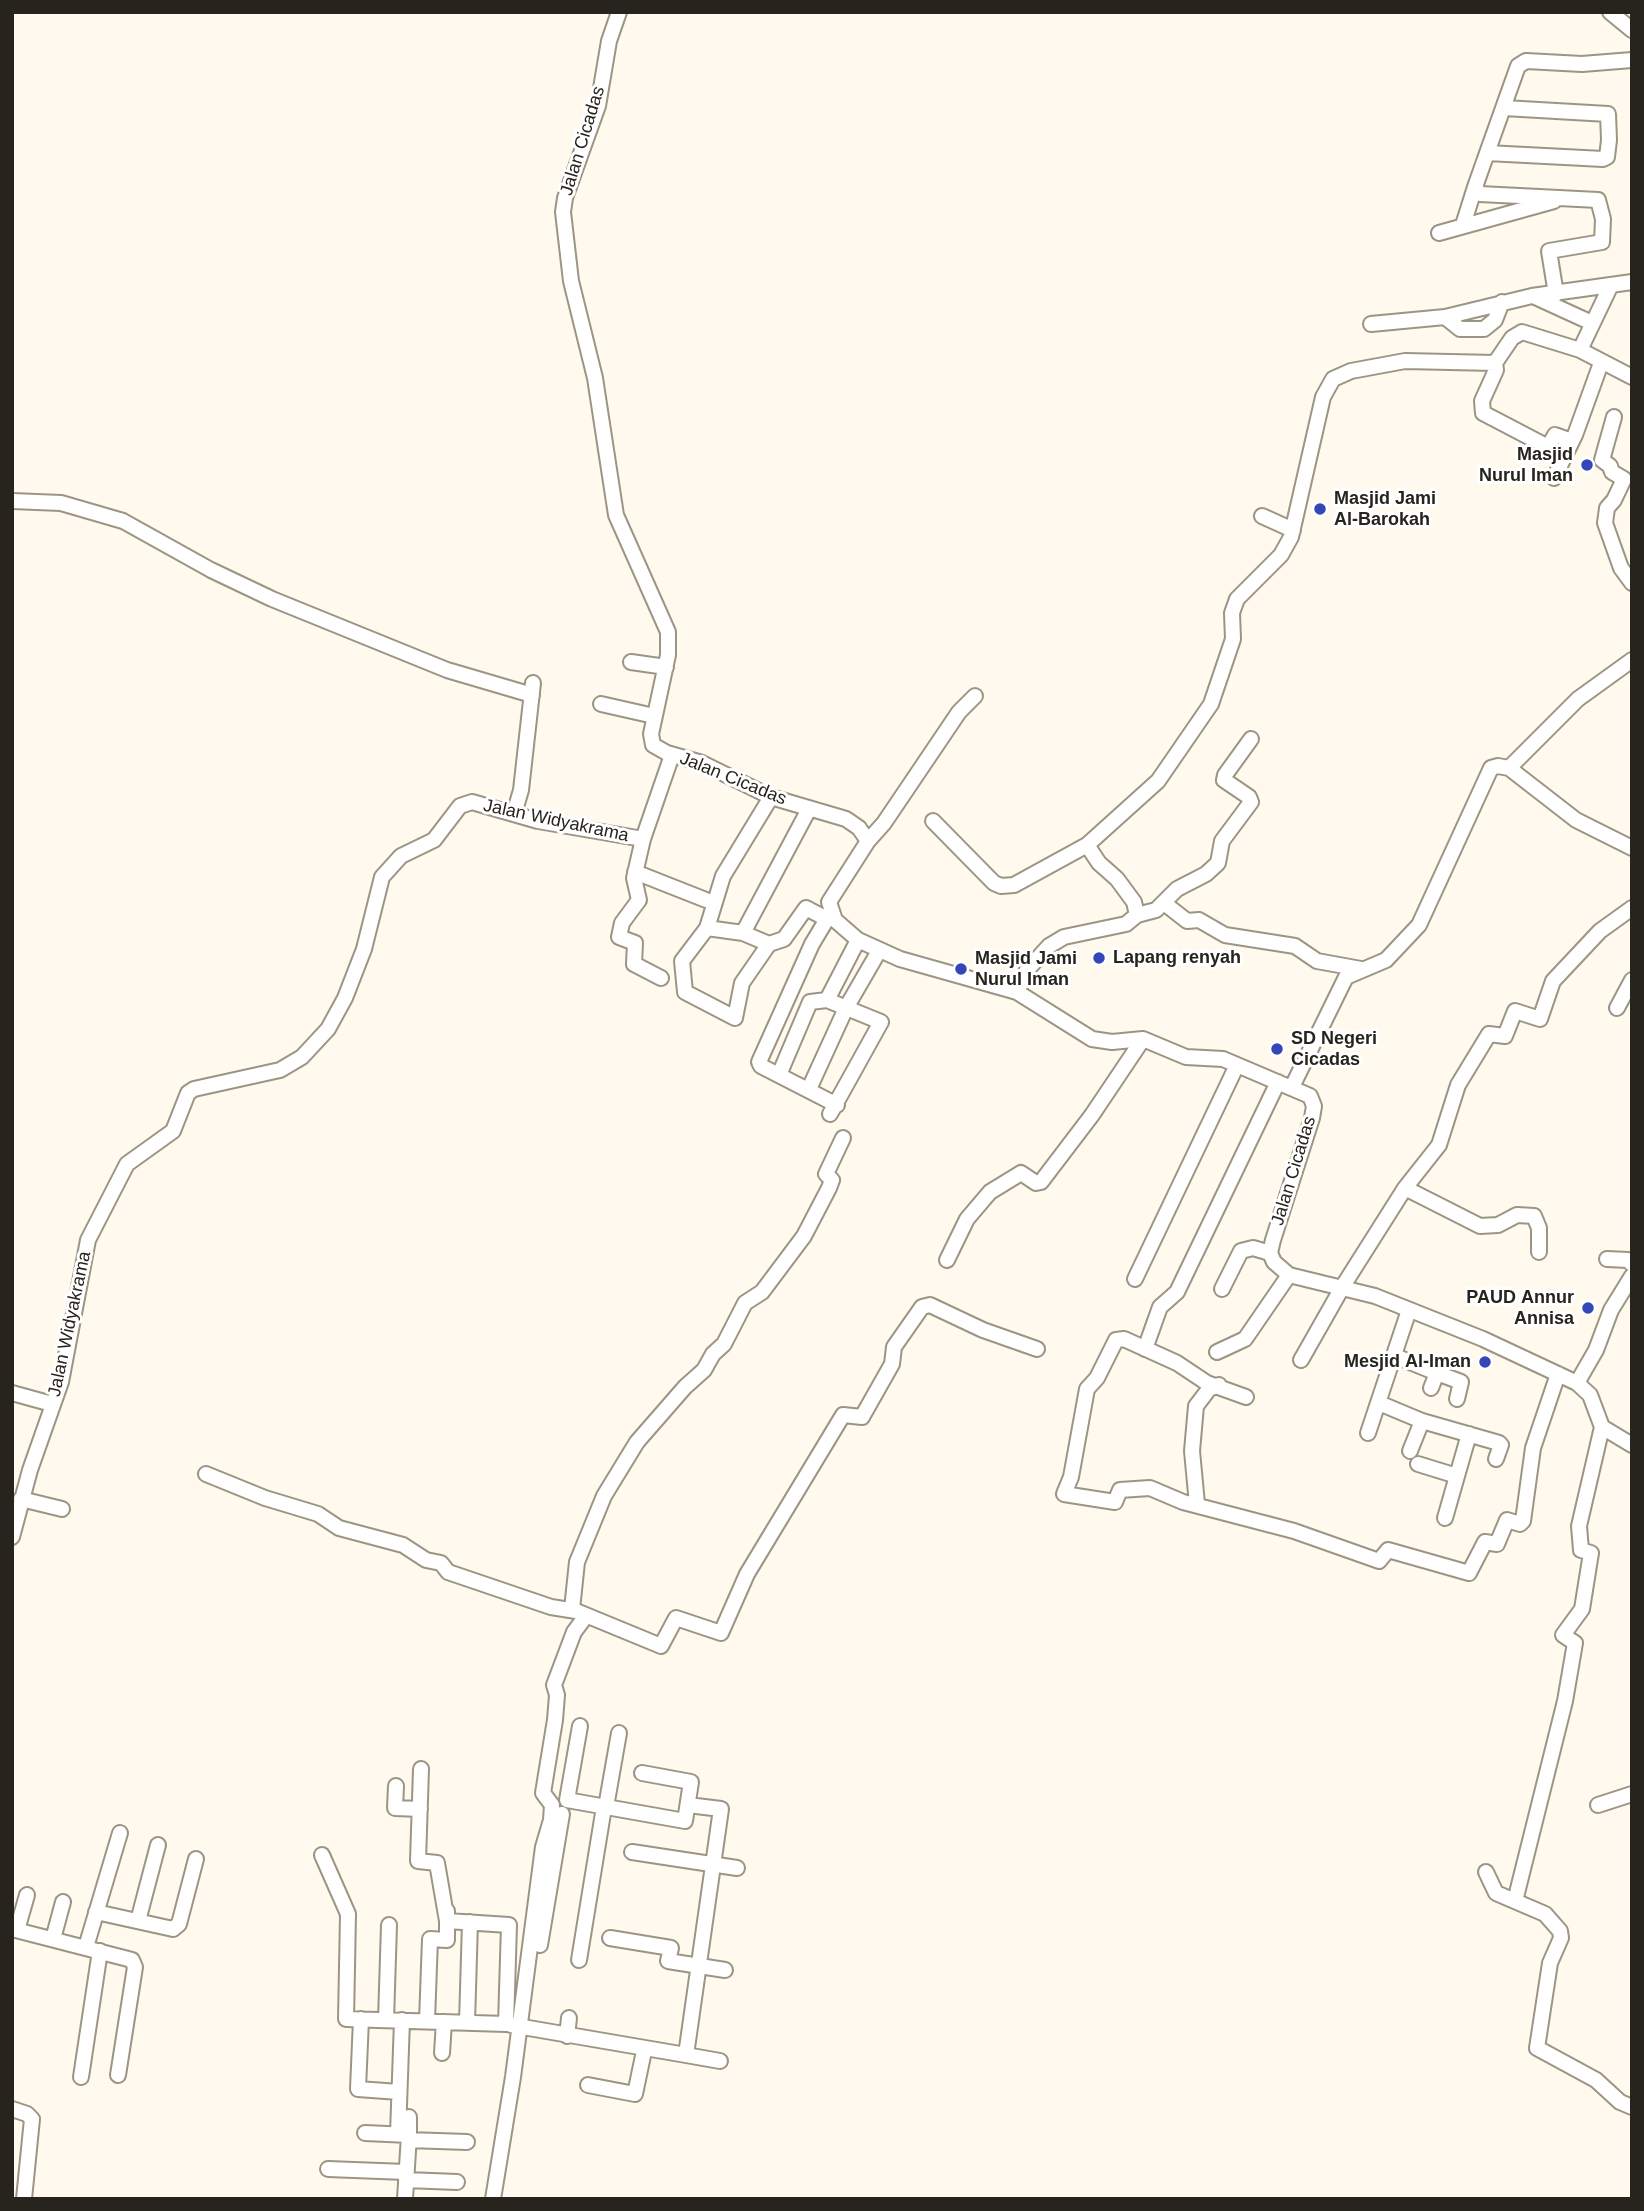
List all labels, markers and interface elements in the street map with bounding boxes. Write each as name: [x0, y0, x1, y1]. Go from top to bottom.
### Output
street label: Jalan Cicadas: [556, 84, 610, 198]
place label: Masjid Nurul Iman: [1479, 444, 1573, 486]
marker: Masjid Nurul Iman: [1579, 457, 1595, 473]
place label: Masjid Jami Al-Barokah: [1334, 488, 1436, 530]
marker: Masjid Jami Al-Barokah: [1312, 501, 1328, 517]
street label: Jalan Cicadas: [677, 748, 789, 810]
street label: Jalan Widyakrama: [481, 795, 631, 847]
place label: Lapang renyah: [1113, 947, 1241, 969]
place label: Masjid Jami Nurul Iman: [975, 948, 1077, 990]
marker: Lapang renyah: [1091, 950, 1107, 966]
marker: Masjid Jami Nurul Iman: [953, 961, 969, 977]
place label: SD Negeri Cicadas: [1291, 1028, 1377, 1070]
marker: SD Negeri Cicadas: [1269, 1041, 1285, 1057]
street label: Jalan Cicadas: [1267, 1114, 1321, 1228]
street label: Jalan Widyakrama: [44, 1249, 96, 1399]
place label: PAUD Annur Annisa: [1466, 1287, 1574, 1330]
marker: PAUD Annur Annisa: [1580, 1300, 1596, 1316]
place label: Mesjid Al-Iman: [1344, 1351, 1471, 1373]
marker: Mesjid Al-Iman: [1477, 1354, 1493, 1370]

